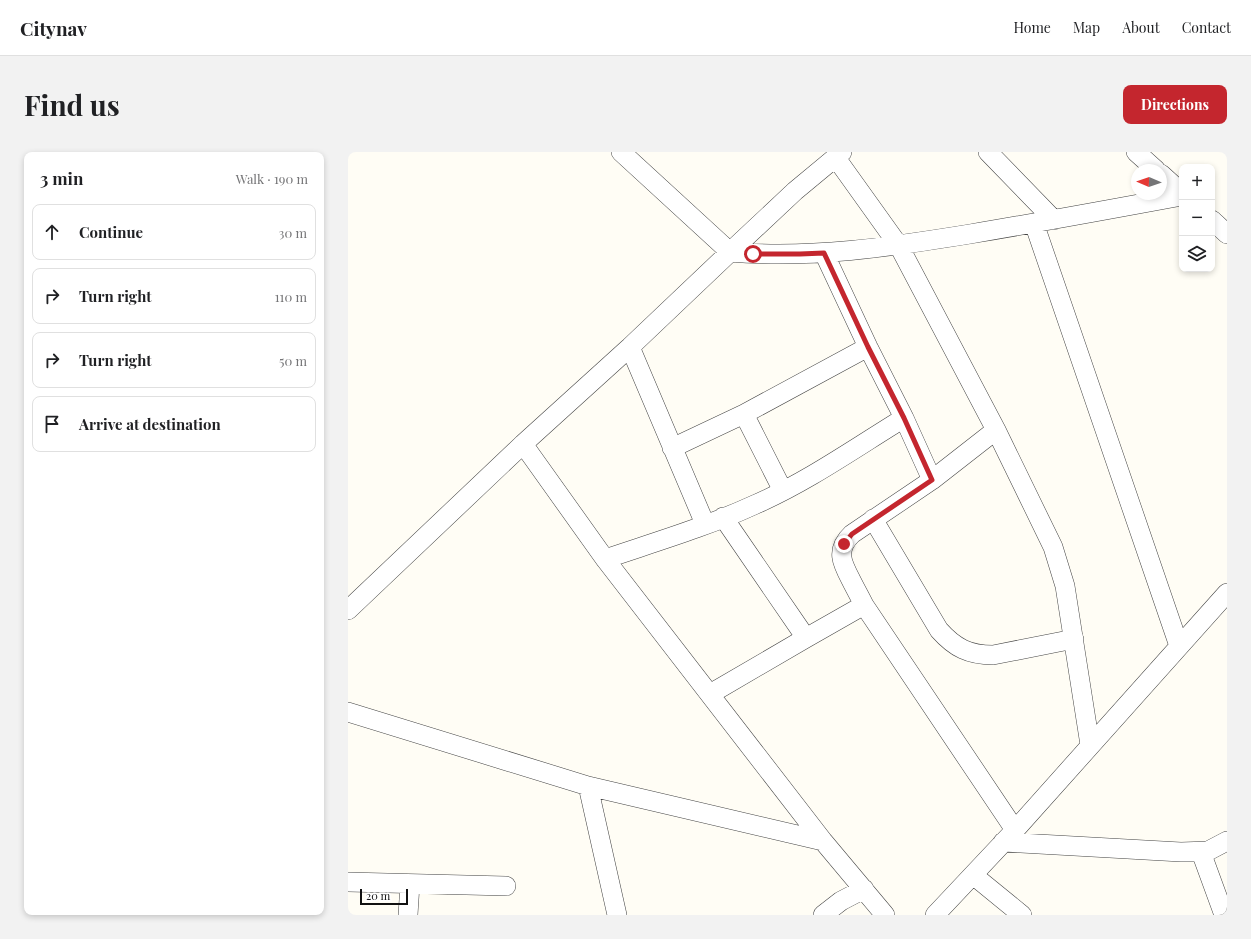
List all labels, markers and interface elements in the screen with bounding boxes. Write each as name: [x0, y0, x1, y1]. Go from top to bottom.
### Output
text: Citynav: [20, 15, 87, 41]
text: Home: [1013, 18, 1051, 37]
text: Map: [1073, 18, 1100, 37]
text: About: [1122, 18, 1160, 37]
text: Contact: [1182, 18, 1231, 37]
button: Directions: [1123, 85, 1227, 124]
text: Find us: [24, 86, 120, 123]
north arrow: [1131, 164, 1167, 200]
map controls: [1179, 164, 1215, 272]
button: +: [1179, 164, 1215, 200]
text: 3 min: [40, 167, 83, 189]
text: Walk · 190 m: [236, 170, 308, 187]
button: −: [1179, 200, 1215, 236]
icon: ahead: [41, 221, 63, 243]
text: Continue: [79, 222, 143, 242]
text: 30 m: [279, 224, 307, 241]
button: layers: [1179, 236, 1215, 272]
route start: [744, 245, 762, 263]
icon: right: [41, 285, 63, 307]
text: Turn right: [79, 286, 152, 306]
text: 110 m: [275, 288, 307, 305]
icon: right: [41, 349, 63, 371]
text: Turn right: [79, 350, 152, 370]
text: 50 m: [279, 352, 307, 369]
icon: arrive: [41, 413, 63, 435]
text: Arrive at destination: [79, 414, 221, 434]
route end: [835, 535, 853, 553]
scale bar: [360, 887, 408, 906]
text: 20 m: [366, 888, 390, 903]

